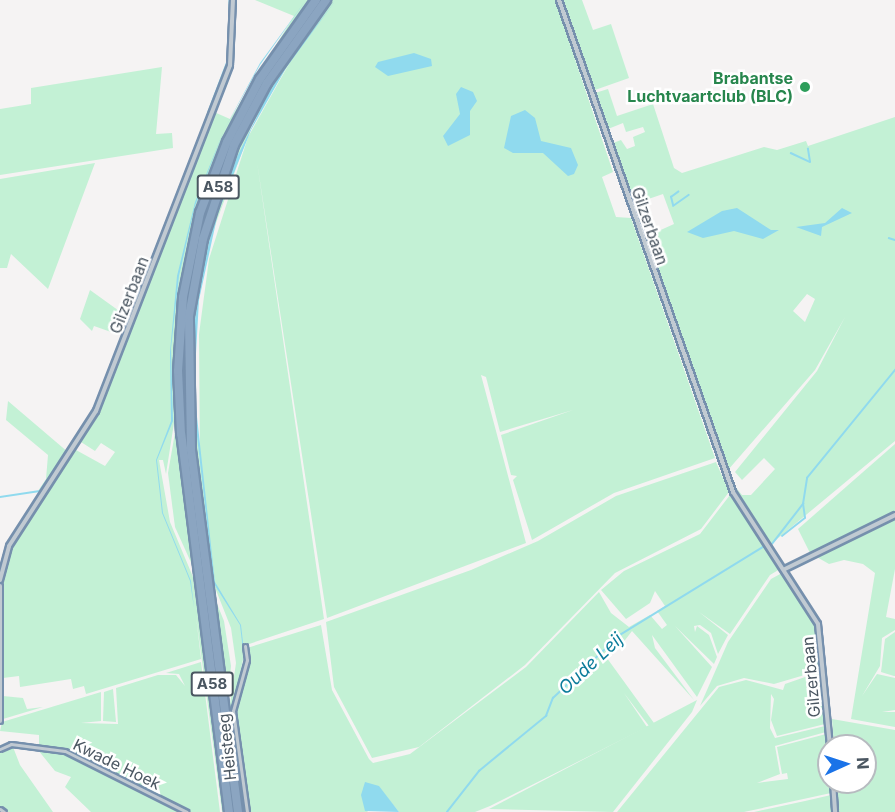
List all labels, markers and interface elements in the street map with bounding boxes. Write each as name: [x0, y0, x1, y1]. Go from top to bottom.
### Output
place label: Brabantse Luchtvaartclub (BLC): [627, 68, 793, 106]
marker: Brabantse Luchtvaartclub (BLC): [798, 80, 812, 94]
road number: A58: [196, 175, 240, 199]
street label: Gilzerbaan: [628, 184, 672, 268]
street label: Gilzerbaan: [105, 254, 153, 336]
water label: Oude Leij: [554, 629, 628, 699]
street label: Gilzerbaan: [798, 636, 824, 718]
road number: A58: [190, 672, 234, 696]
street label: Heisteeg: [214, 713, 240, 781]
north arrow: [817, 734, 877, 794]
street label: Kwade Hoek: [70, 735, 164, 793]
text: N: [853, 757, 873, 770]

